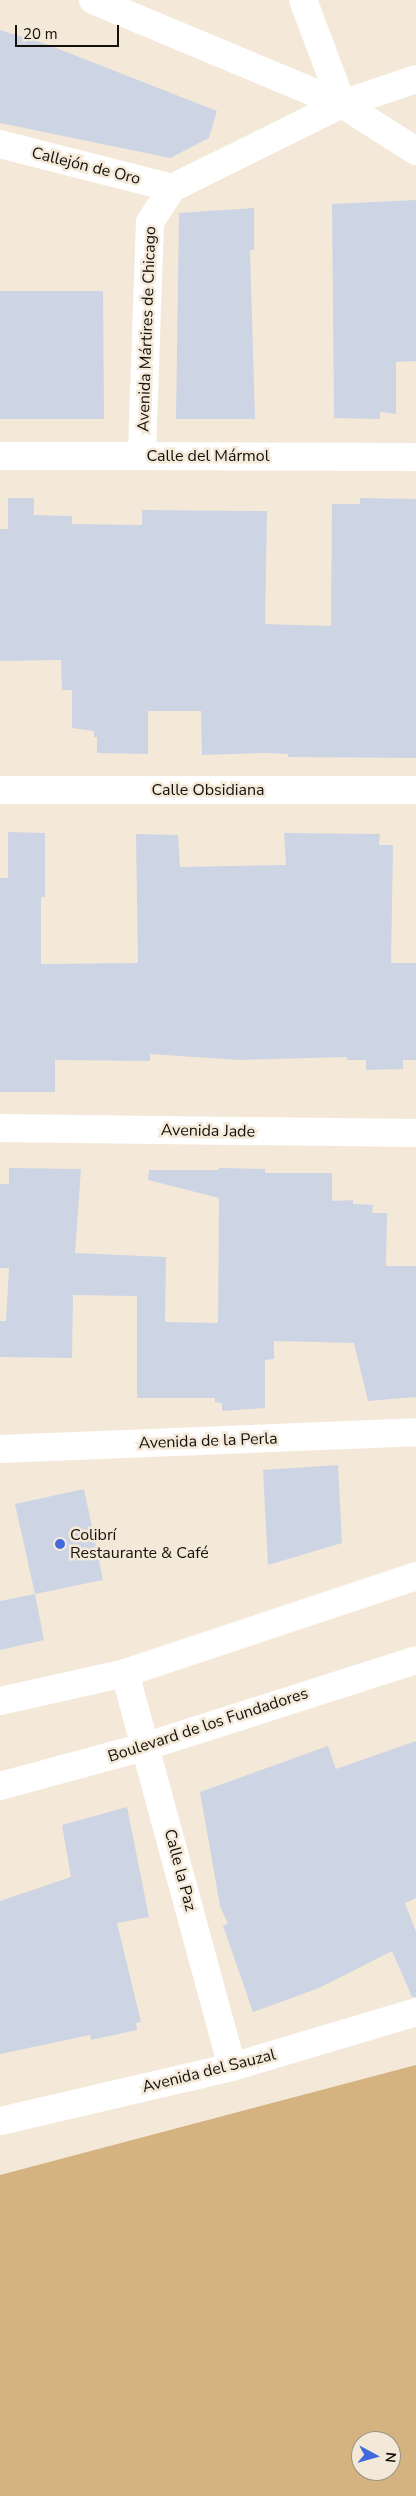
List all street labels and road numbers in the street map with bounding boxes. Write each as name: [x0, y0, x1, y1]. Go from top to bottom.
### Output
street label: Callejón de Oro: [30, 143, 142, 189]
street label: Avenida Mártires de Chicago: [134, 226, 160, 432]
street label: Calle del Mármol: [147, 446, 269, 466]
street label: Calle Obsidiana: [151, 780, 265, 800]
street label: Avenida Jade: [161, 1121, 255, 1141]
street label: Avenida de la Perla: [138, 1429, 278, 1453]
street label: Boulevard de los Fundadores: [106, 1684, 310, 1766]
street label: Calle la Paz: [160, 1827, 200, 1913]
street label: Avenida del Sauzal: [140, 2045, 278, 2097]

